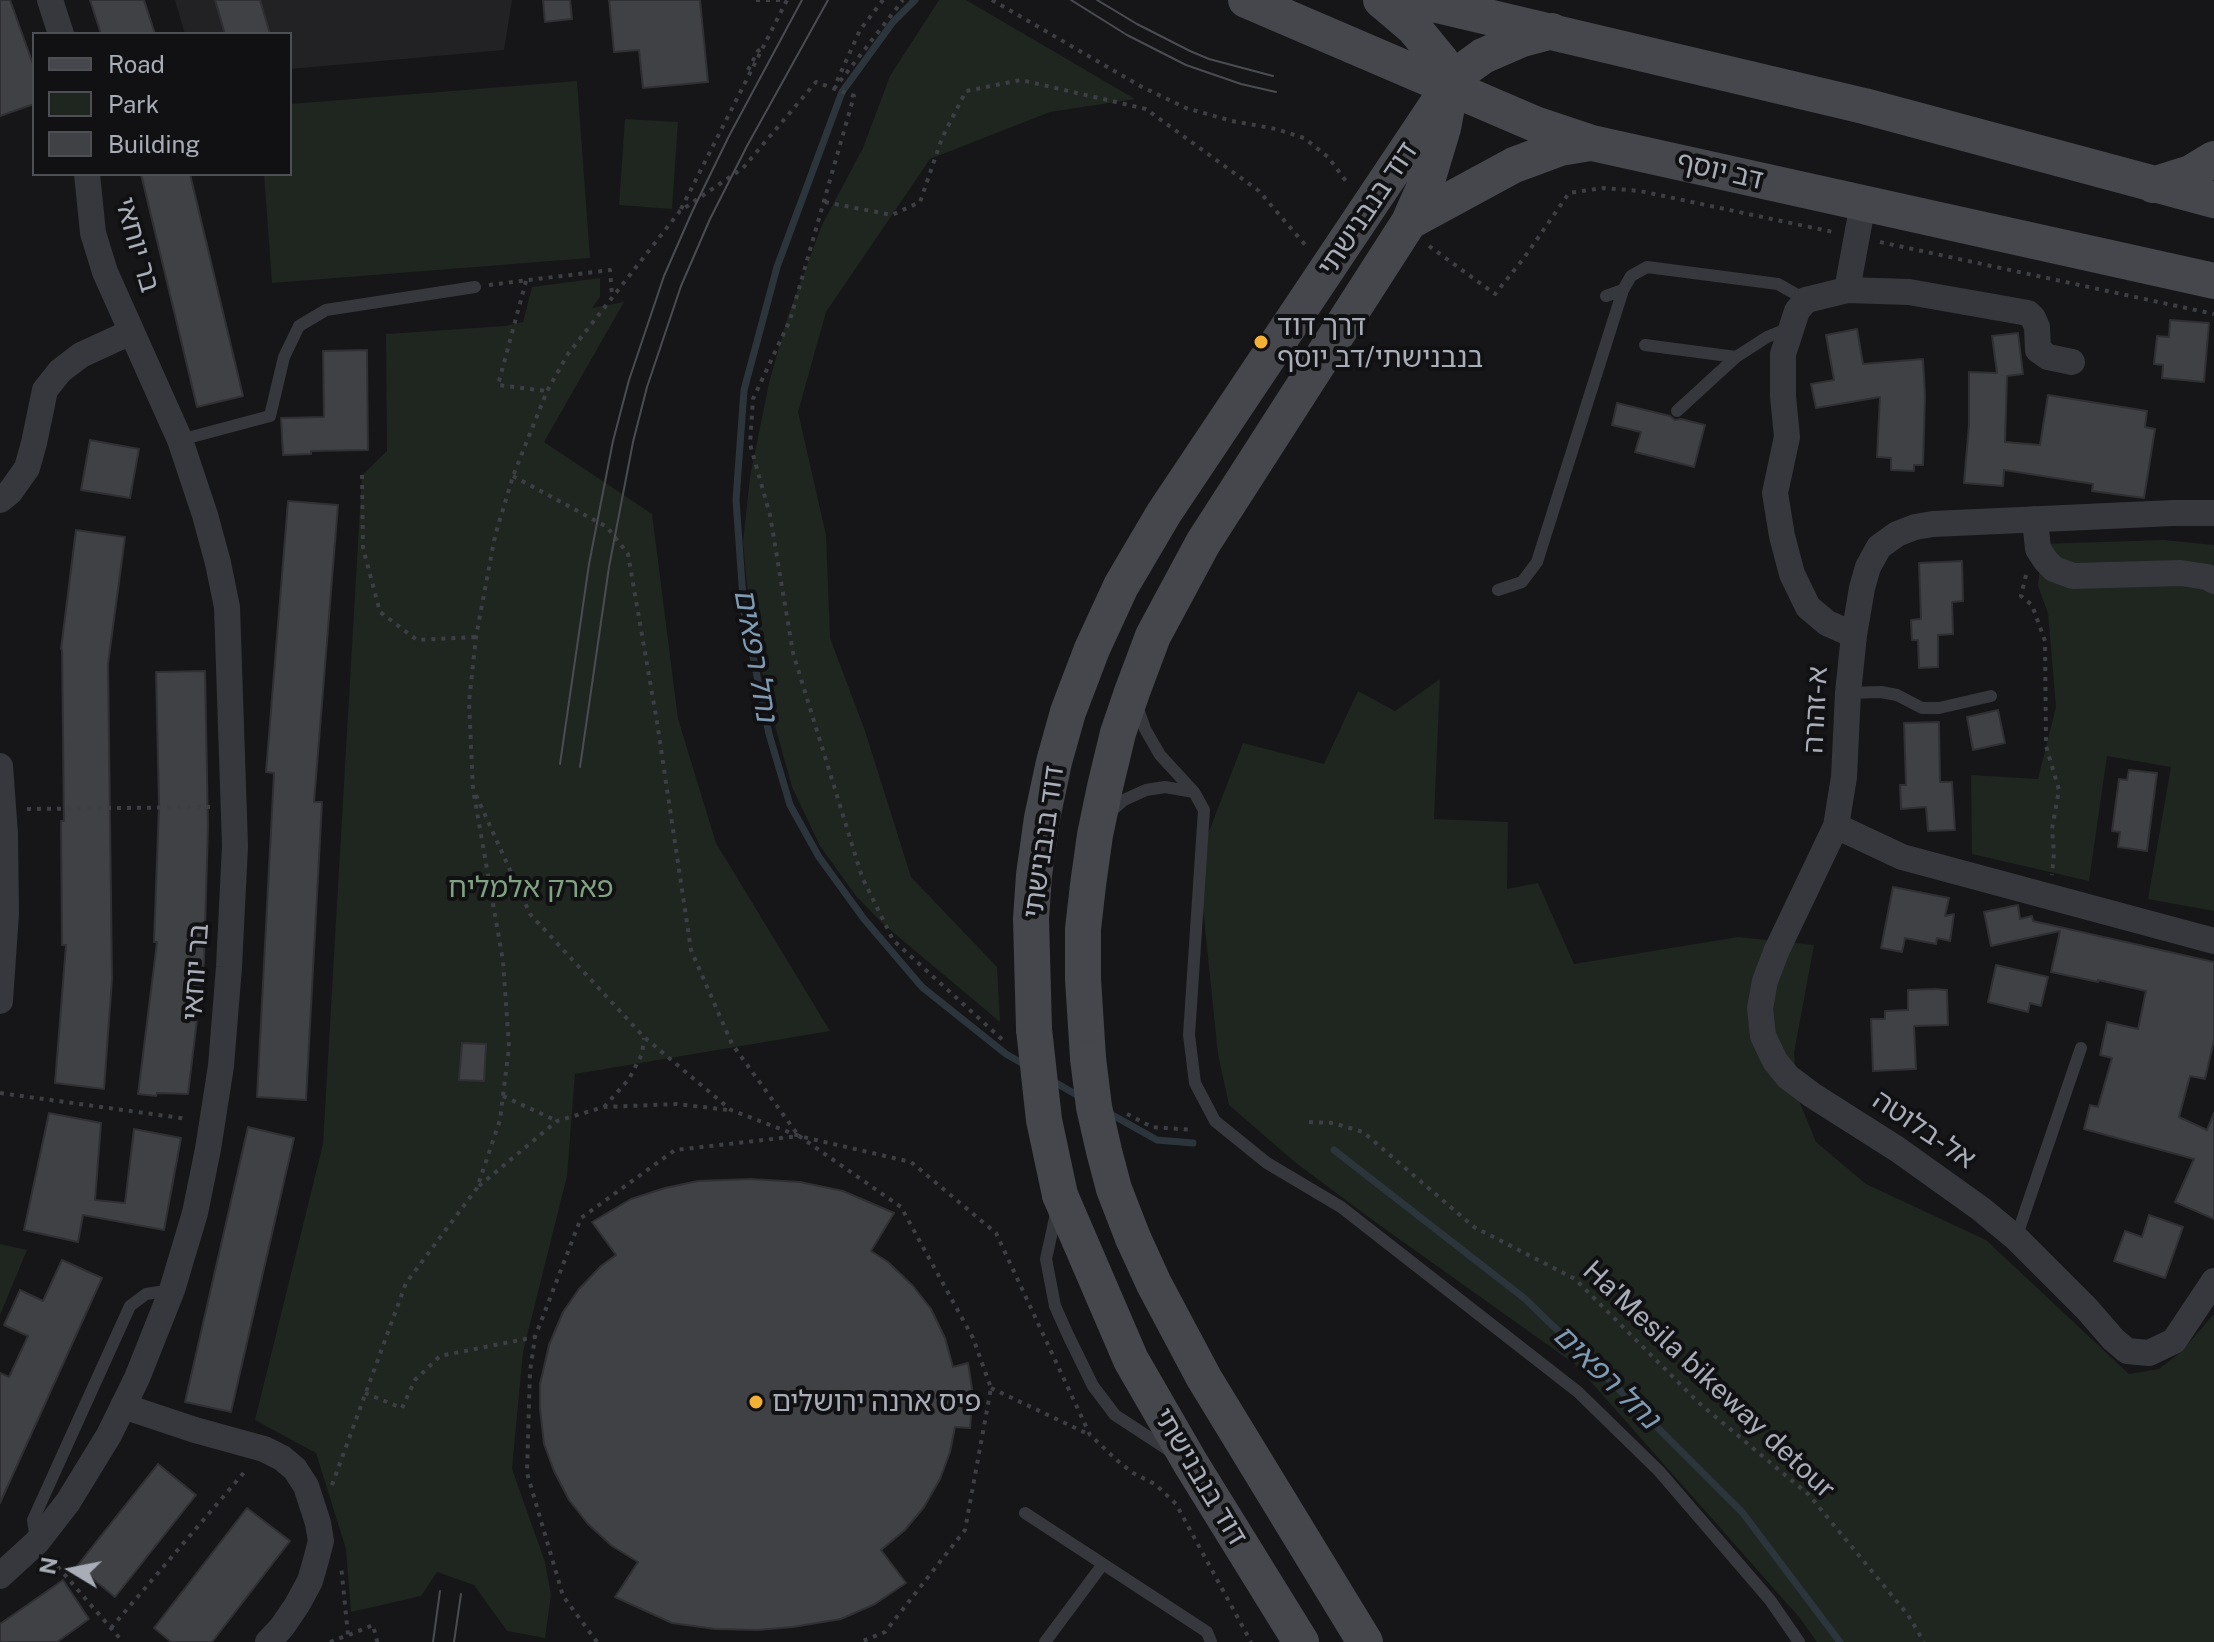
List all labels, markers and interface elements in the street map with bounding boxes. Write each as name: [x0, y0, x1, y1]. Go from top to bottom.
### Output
legend: [32, 32, 292, 176]
text: Road: [108, 50, 165, 78]
text: Park: [108, 90, 159, 118]
text: Building: [108, 130, 200, 158]
street label: דוד בנבנישתי: [1311, 136, 1425, 282]
street label: דב יוסף: [1673, 145, 1767, 197]
street label: בר יוחאי: [107, 194, 167, 296]
place label: דרך דוד בנבנישתי/דב יוסף: [1277, 309, 1483, 375]
marker: דרך דוד בנבנישתי/דב יוסף: [1252, 333, 1270, 351]
water label: נחל רפאים: [726, 586, 784, 724]
street label: א-זהרה: [1797, 666, 1835, 754]
street label: דוד בנבנישתי: [1017, 763, 1071, 921]
park label: פארק אלמליח: [448, 871, 614, 905]
street label: בר יוחאי: [176, 922, 216, 1022]
street label: אל-בלוטה: [1866, 1083, 1982, 1177]
street label: Ha'Mesila bikeway detour: [1576, 1254, 1842, 1506]
water label: נחל רפאים: [1545, 1317, 1667, 1437]
place label: פיס ארנה ירושלים: [772, 1385, 981, 1419]
marker: פיס ארנה ירושלים: [747, 1393, 765, 1411]
street label: דוד בנבנישתי: [1146, 1402, 1254, 1552]
north arrow: [32, 1530, 112, 1610]
text: N: [34, 1555, 63, 1577]

